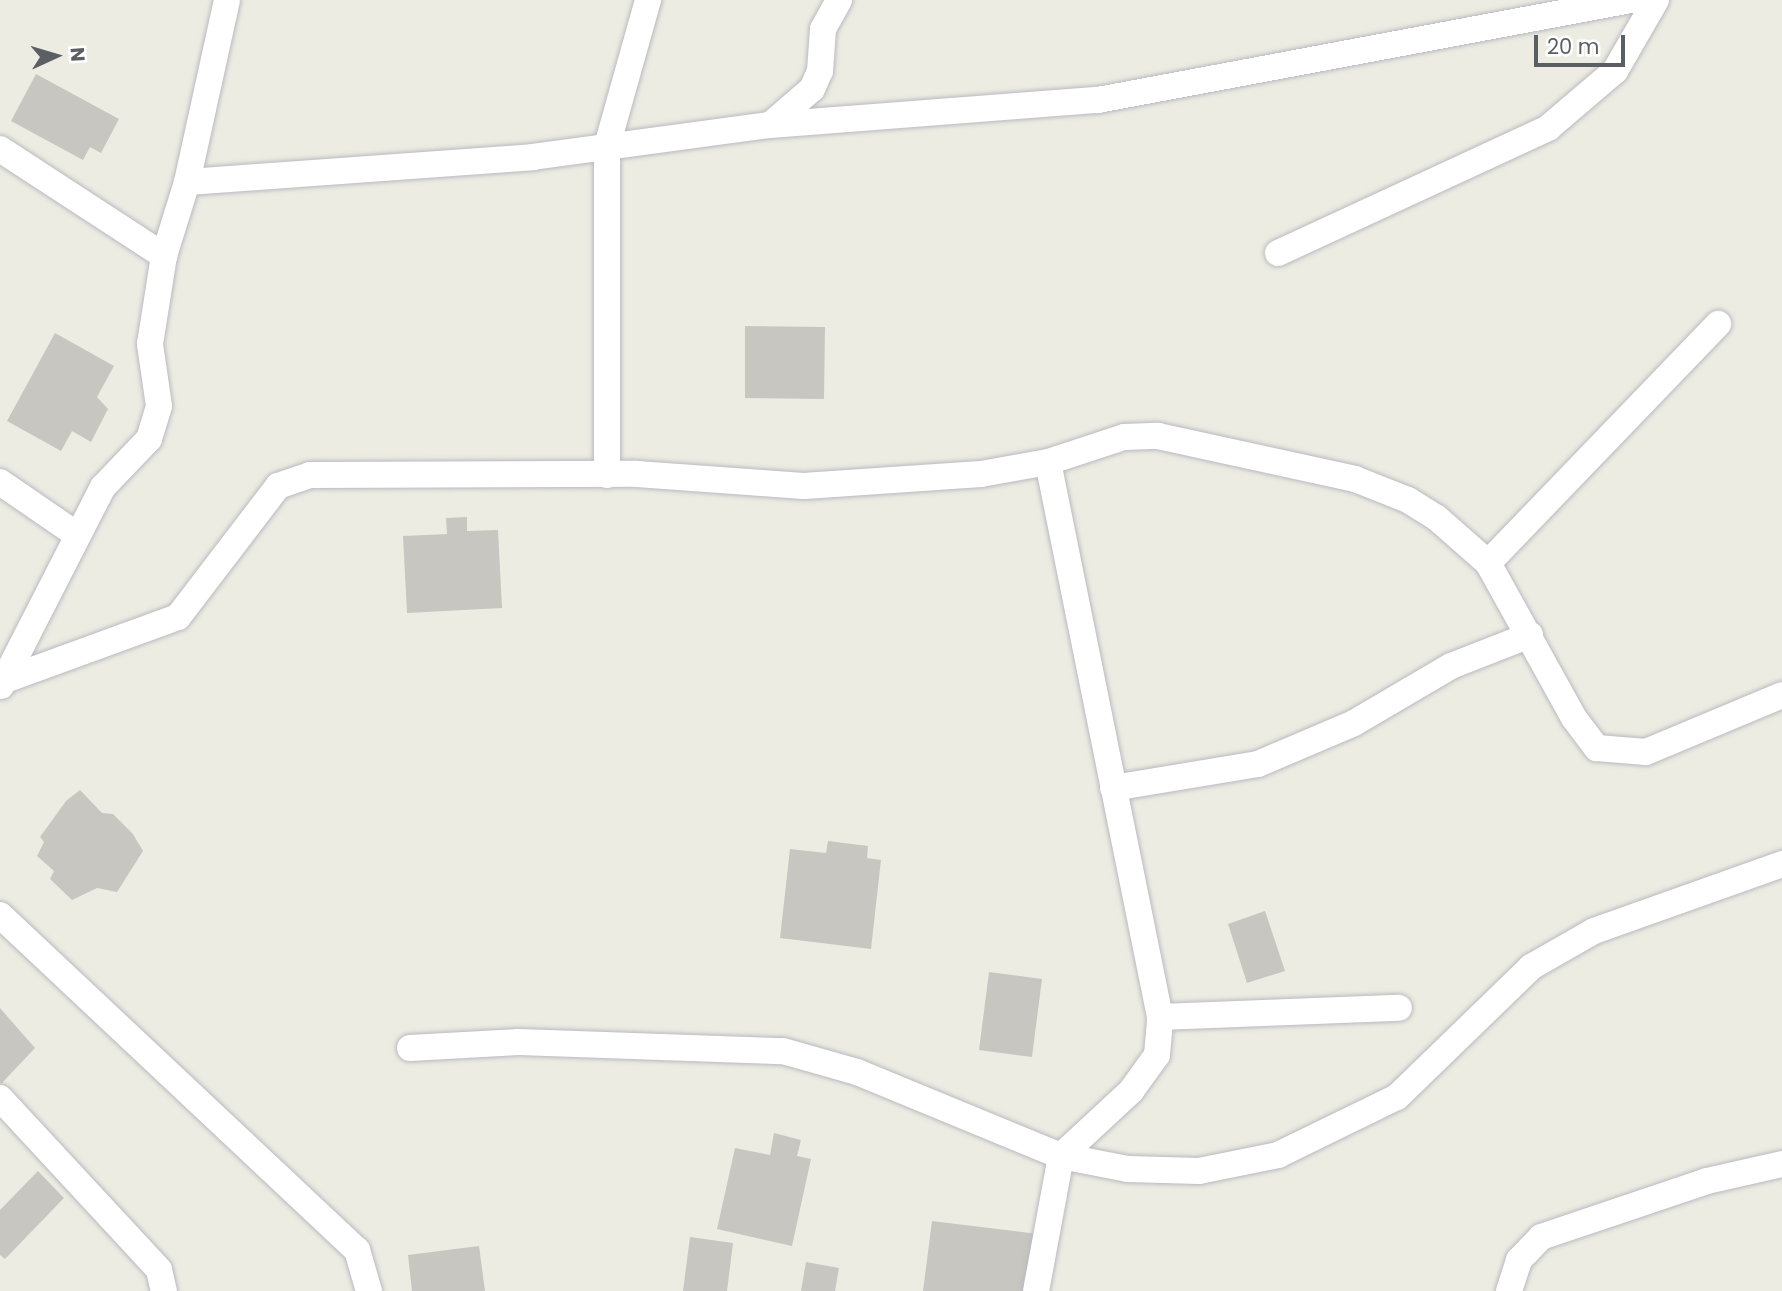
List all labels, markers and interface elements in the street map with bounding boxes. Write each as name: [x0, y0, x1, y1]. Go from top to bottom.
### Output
north arrow: [21, 21, 91, 91]
scale bar: [1537, 21, 1628, 65]
text: 20 m: [1547, 32, 1600, 61]
text: N: [63, 46, 91, 63]

